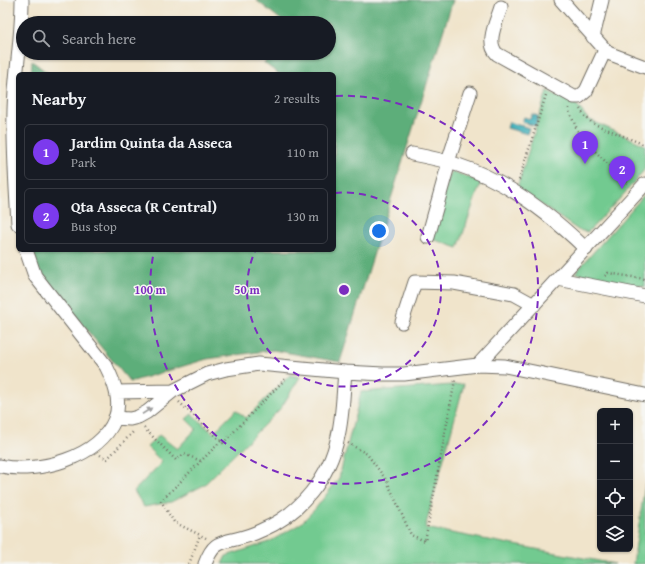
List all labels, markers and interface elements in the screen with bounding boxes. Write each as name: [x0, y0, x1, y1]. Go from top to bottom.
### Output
search box: [16, 16, 336, 60]
icon: search: [30, 27, 52, 49]
text: Search here: [62, 28, 136, 49]
text: Nearby: [32, 86, 86, 111]
text: 2 results: [274, 89, 320, 108]
pin: 1: [572, 131, 598, 164]
text: Jardim Quinta da Asseca: [71, 132, 232, 153]
text: 1: [43, 143, 49, 162]
text: 110 m: [287, 143, 319, 162]
text: Park: [71, 153, 96, 172]
pin: 2: [609, 156, 635, 189]
text: Qta Asseca (R Central): [71, 196, 217, 217]
text: 2: [43, 207, 49, 226]
text: 130 m: [287, 207, 319, 226]
text: Bus stop: [71, 217, 117, 236]
your location: [369, 221, 389, 241]
text: 100 m: [134, 281, 167, 298]
text: 50 m: [234, 281, 260, 298]
centre of rings: [337, 283, 351, 297]
one-way arrow: [141, 408, 153, 415]
map controls: [597, 408, 633, 552]
button: +: [597, 408, 633, 444]
button: −: [597, 444, 633, 480]
button: locate: [597, 480, 633, 516]
button: layers: [597, 516, 633, 552]

